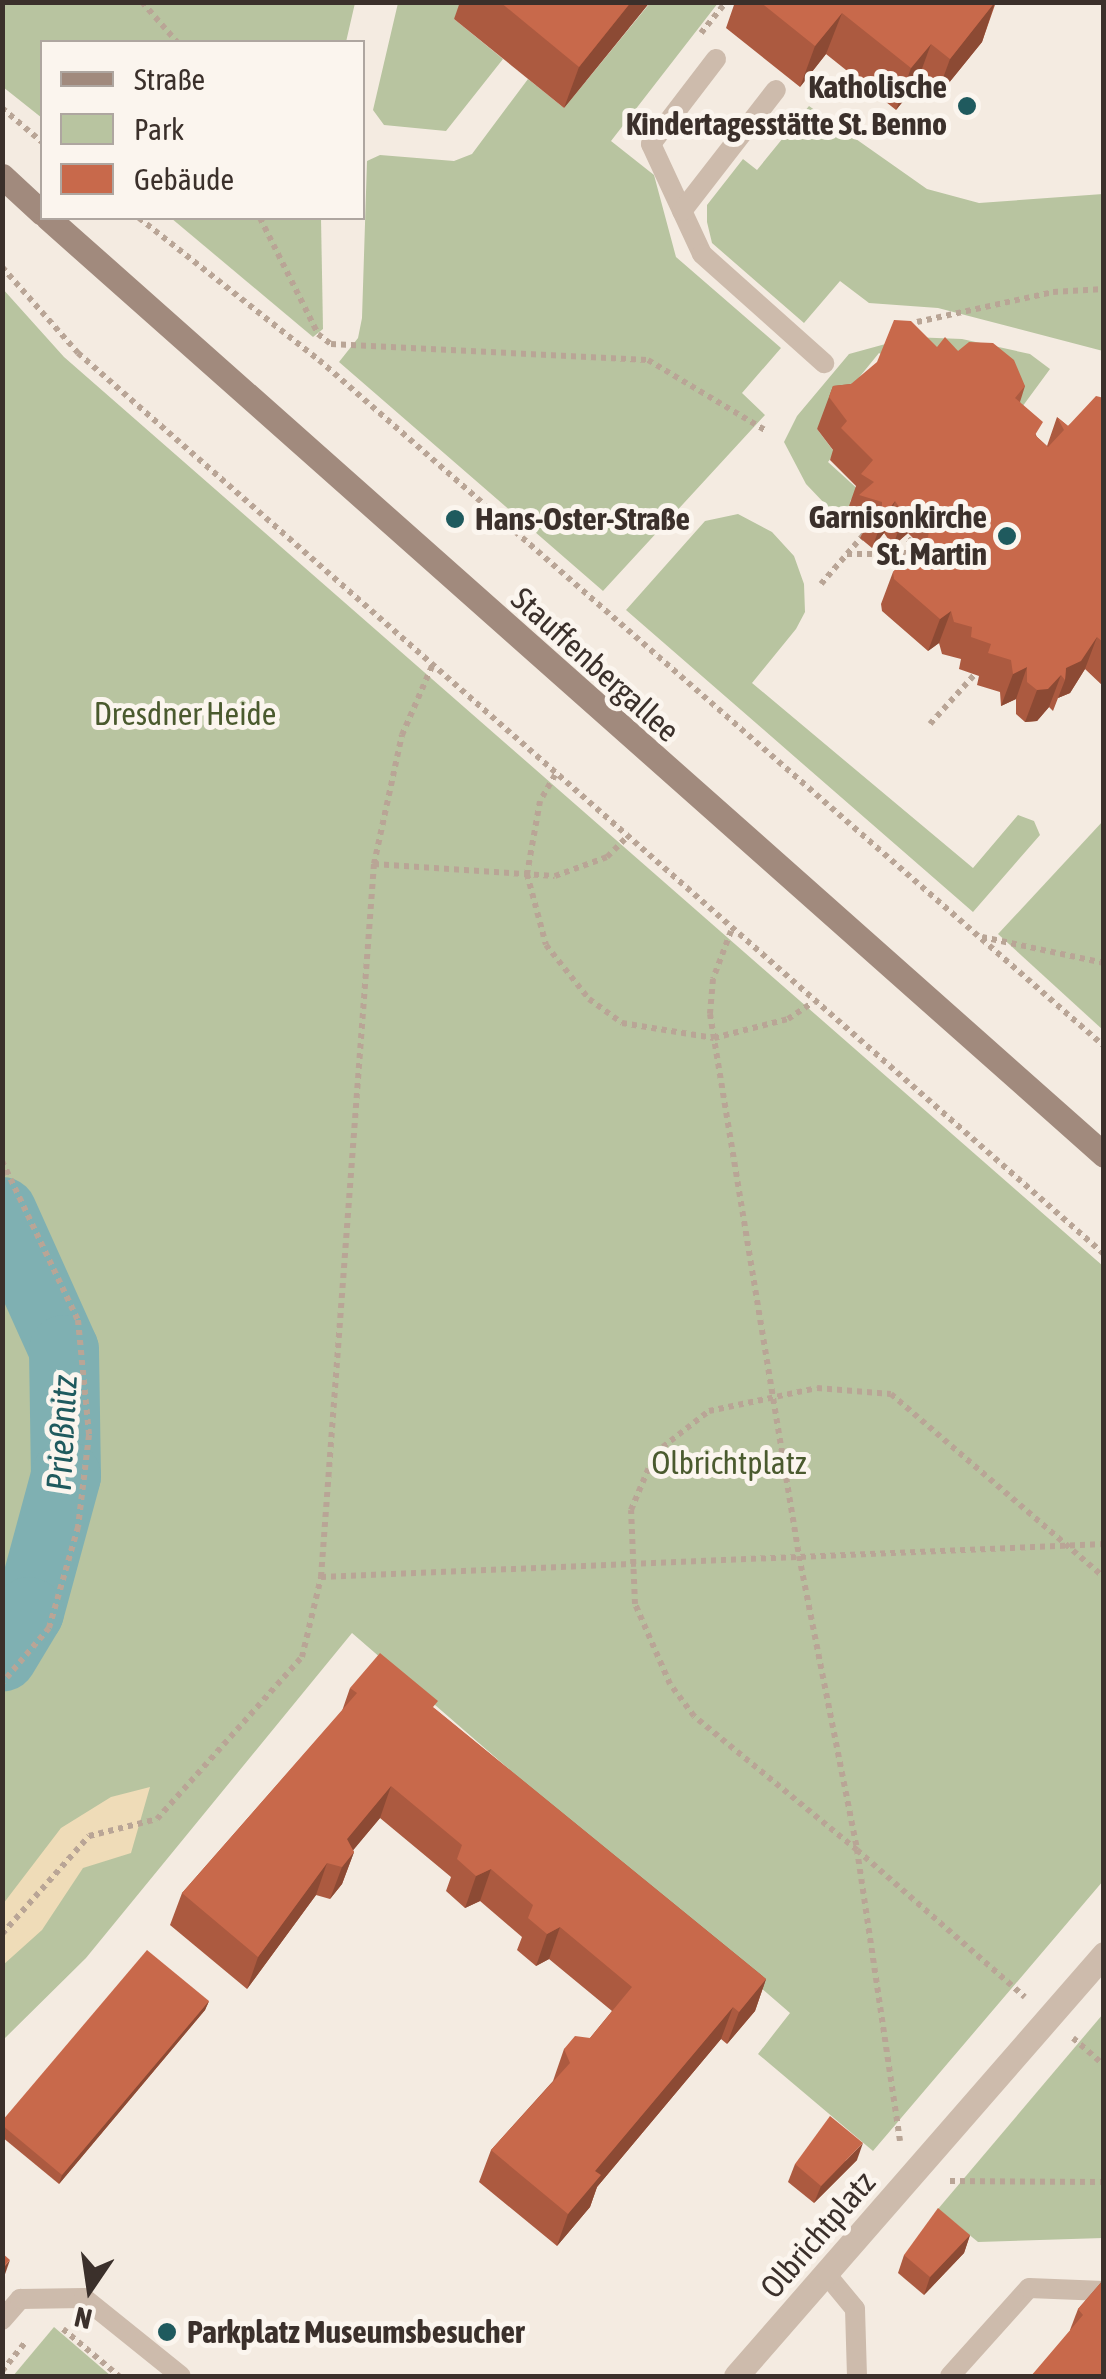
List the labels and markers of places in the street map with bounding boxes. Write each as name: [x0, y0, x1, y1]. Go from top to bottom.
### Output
place label: Katholische Kindertagesstätte St. Benno: [626, 69, 947, 144]
marker: Katholische Kindertagesstätte St. Benno: [956, 95, 978, 117]
place label: Garnisonkirche St. Martin: [808, 499, 987, 574]
place label: Hans-Oster-Straße: [475, 500, 690, 538]
marker: Hans-Oster-Straße: [444, 508, 466, 530]
marker: Garnisonkirche St. Martin: [996, 525, 1018, 547]
place label: Parkplatz Museumsbesucher: [187, 2313, 524, 2351]
marker: Parkplatz Museumsbesucher: [156, 2321, 178, 2343]

